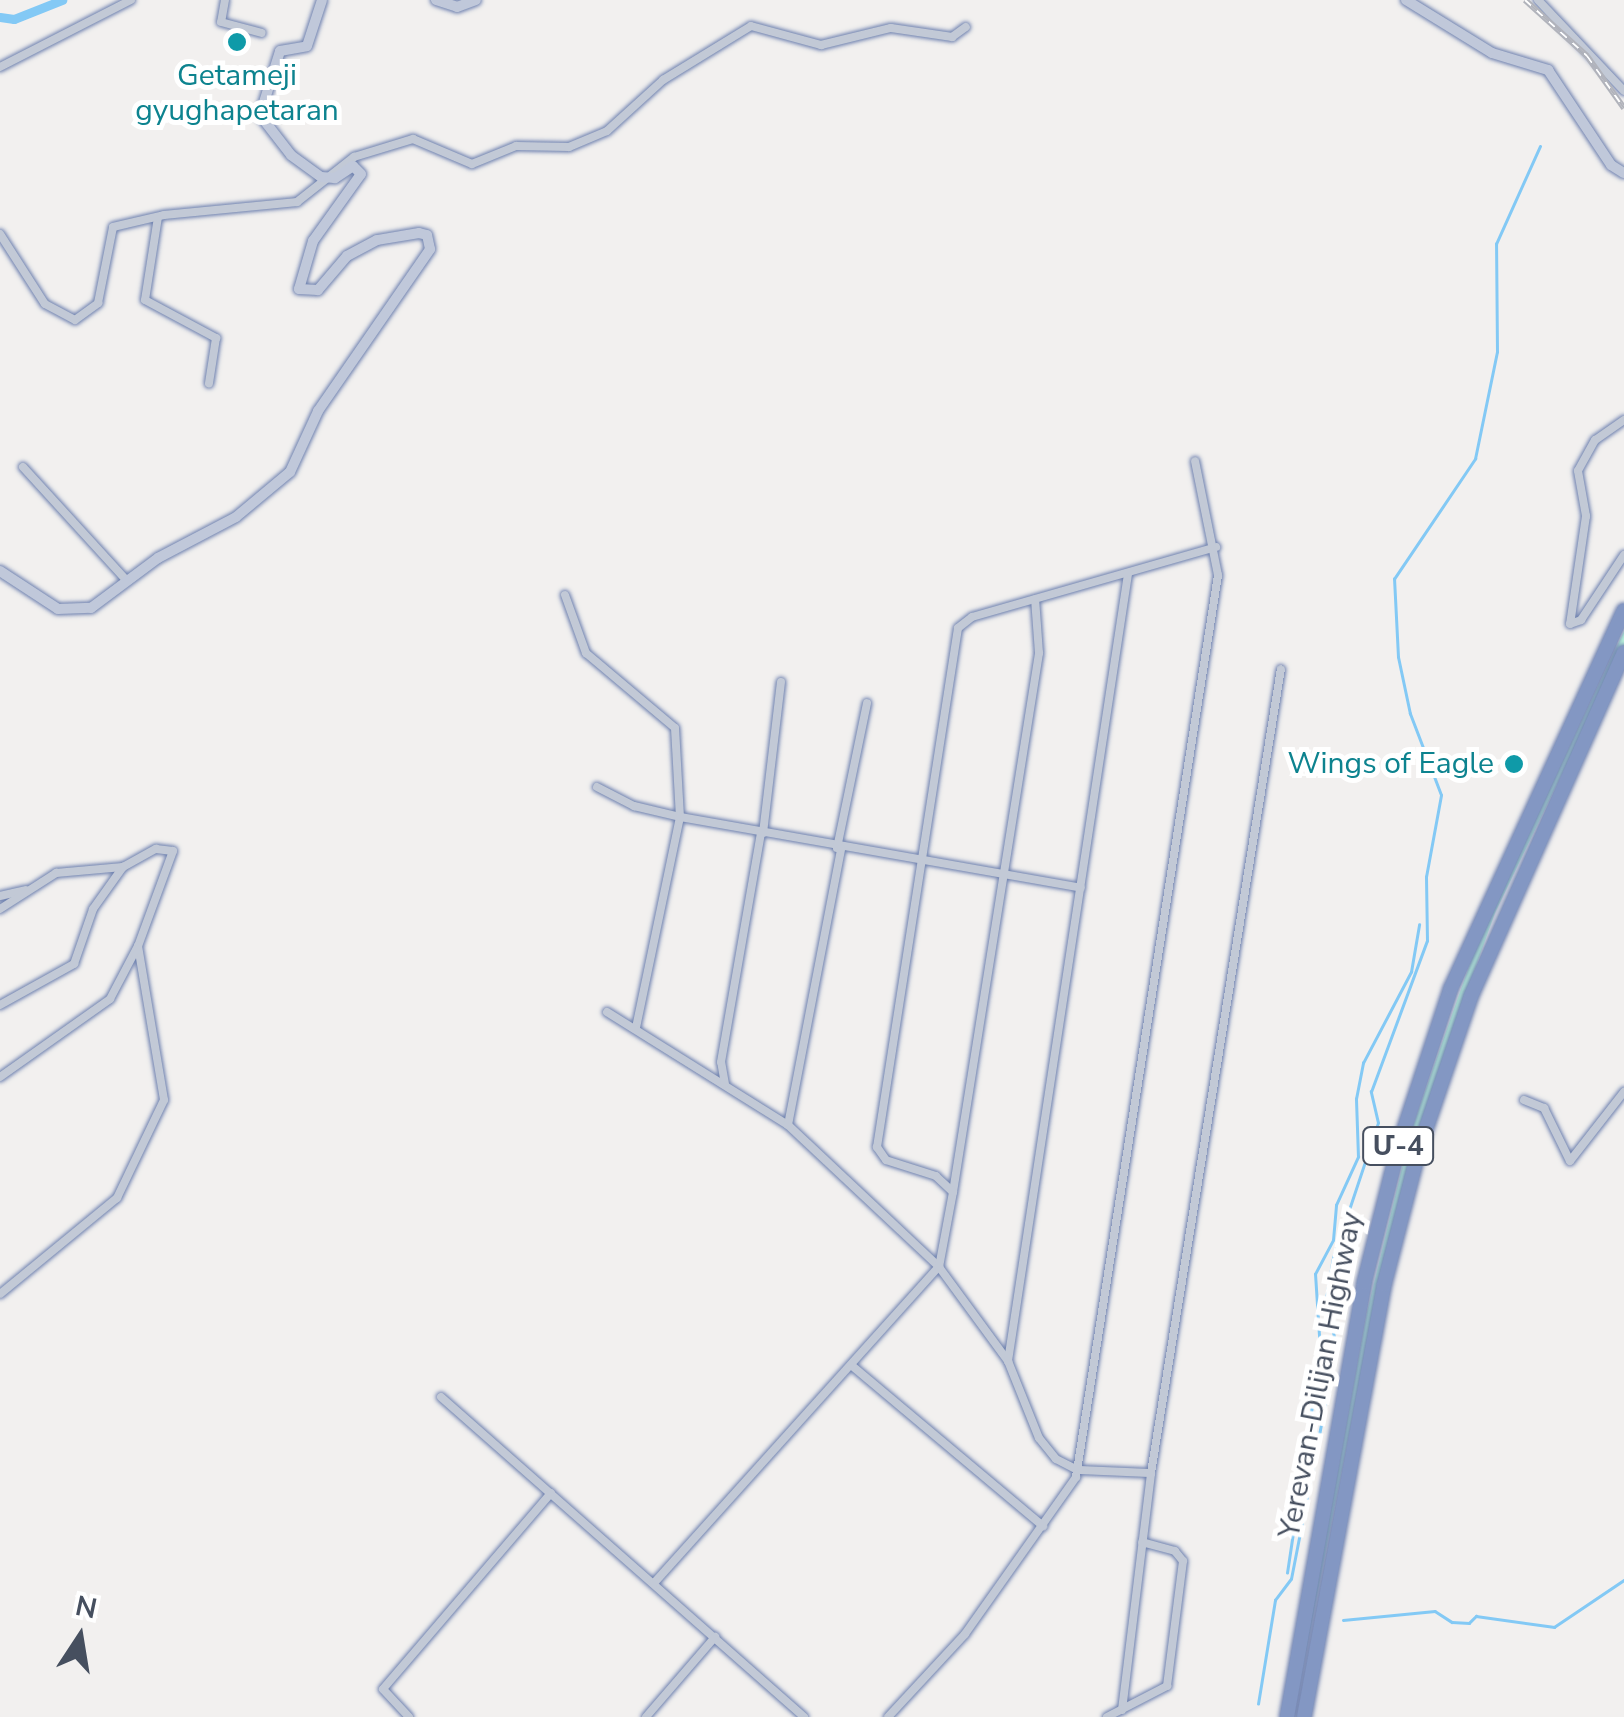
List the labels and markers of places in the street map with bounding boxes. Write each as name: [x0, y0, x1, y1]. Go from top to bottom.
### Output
marker: Getameji gyughapetaran: [226, 31, 248, 53]
place label: Getameji gyughapetaran: [135, 58, 339, 128]
place label: Wings of Eagle: [1288, 746, 1494, 782]
marker: Wings of Eagle: [1503, 753, 1525, 775]

